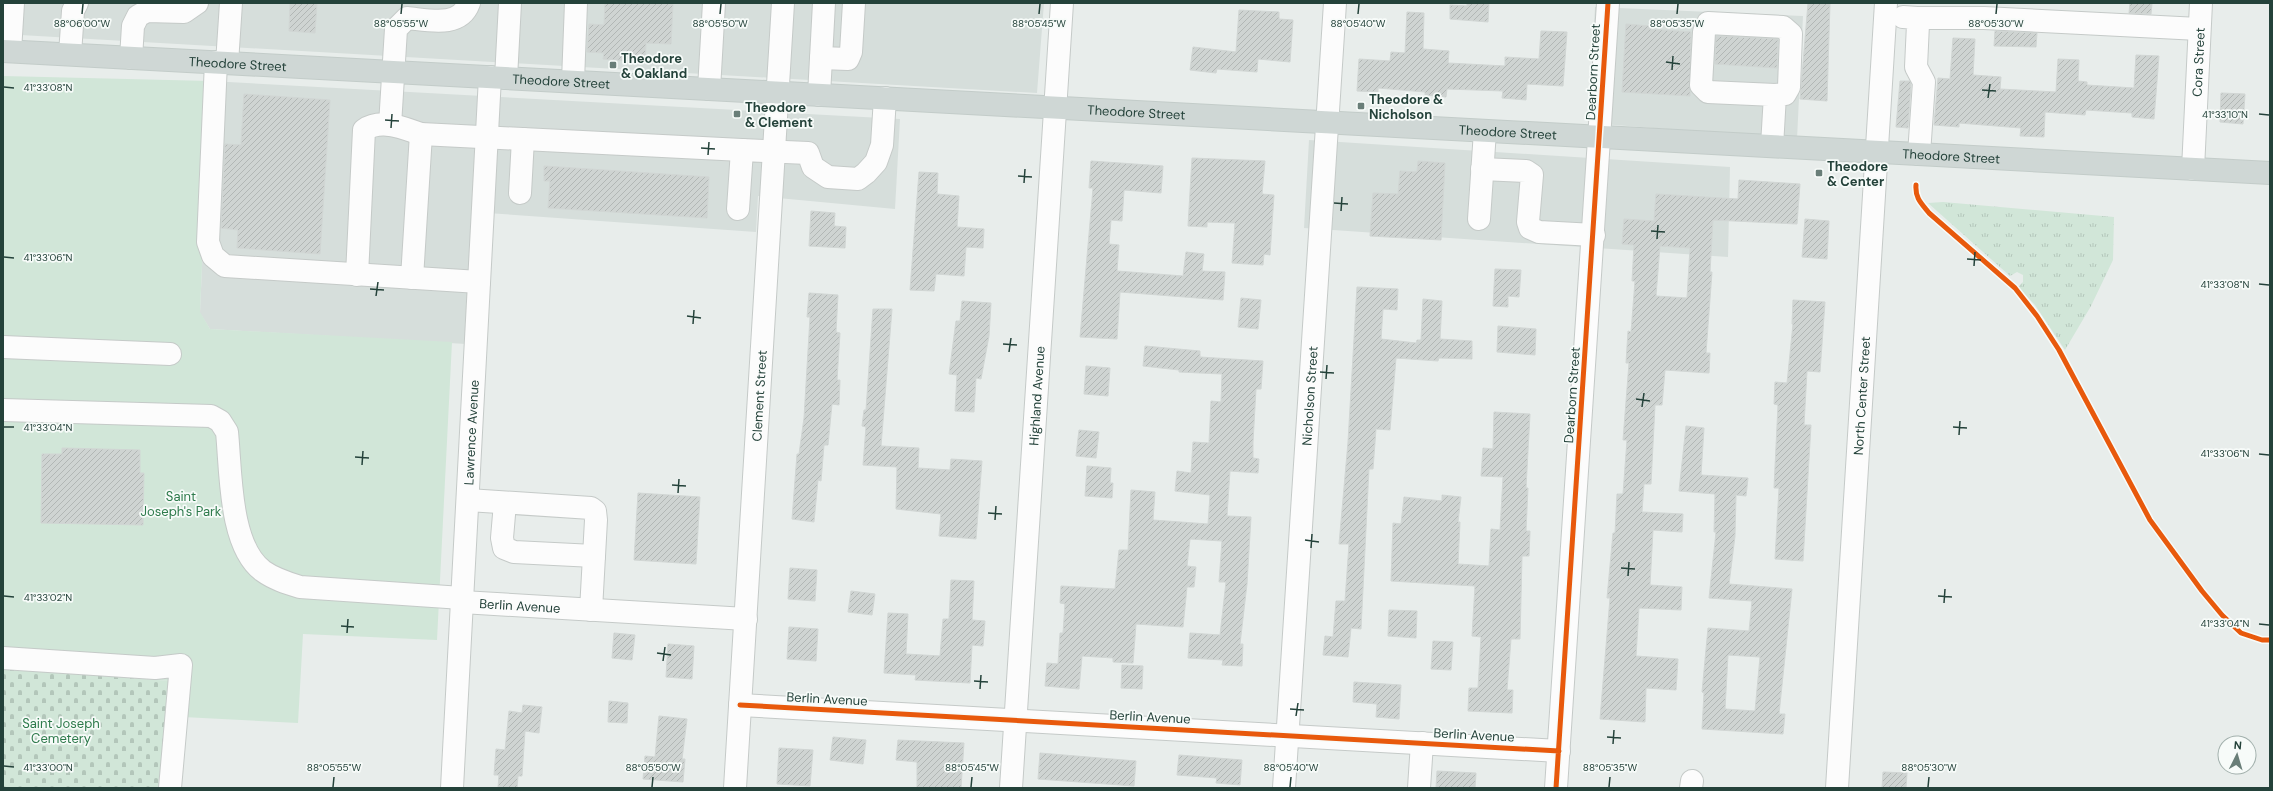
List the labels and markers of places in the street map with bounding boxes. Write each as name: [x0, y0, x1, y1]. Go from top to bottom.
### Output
place label: Theodore & Oakland: [621, 50, 687, 82]
marker: Theodore & Oakland: [608, 60, 618, 70]
place label: Theodore & Nicholson: [1369, 91, 1443, 123]
place label: Theodore & Clement: [745, 99, 813, 131]
marker: Theodore & Nicholson: [1356, 101, 1366, 111]
marker: Theodore & Clement: [732, 109, 742, 119]
place label: Theodore & Center: [1827, 158, 1888, 190]
marker: Theodore & Center: [1814, 168, 1824, 178]

